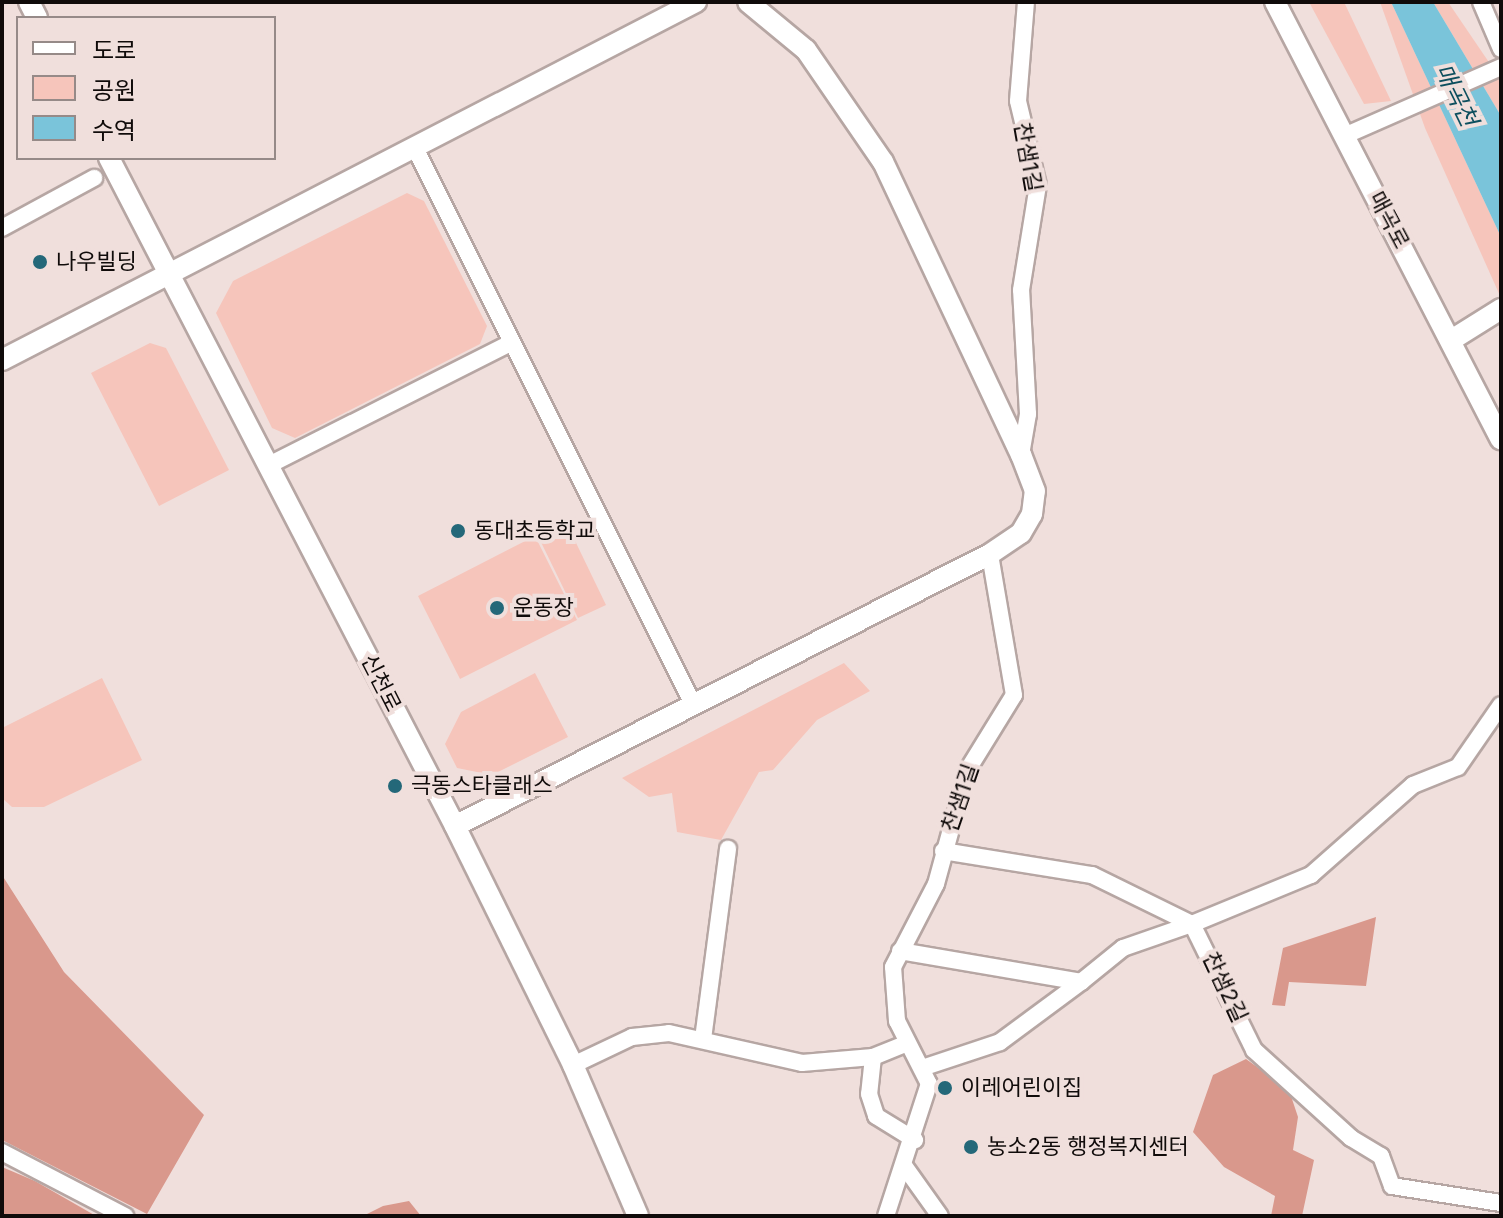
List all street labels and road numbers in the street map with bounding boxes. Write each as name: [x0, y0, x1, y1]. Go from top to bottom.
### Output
street label: 찬샘1길: [1009, 120, 1047, 194]
street label: 매곡로: [1363, 187, 1415, 253]
street label: 신천로: [355, 650, 407, 716]
street label: 찬샘1길: [936, 761, 984, 835]
street label: 찬샘2길: [1197, 948, 1253, 1026]

